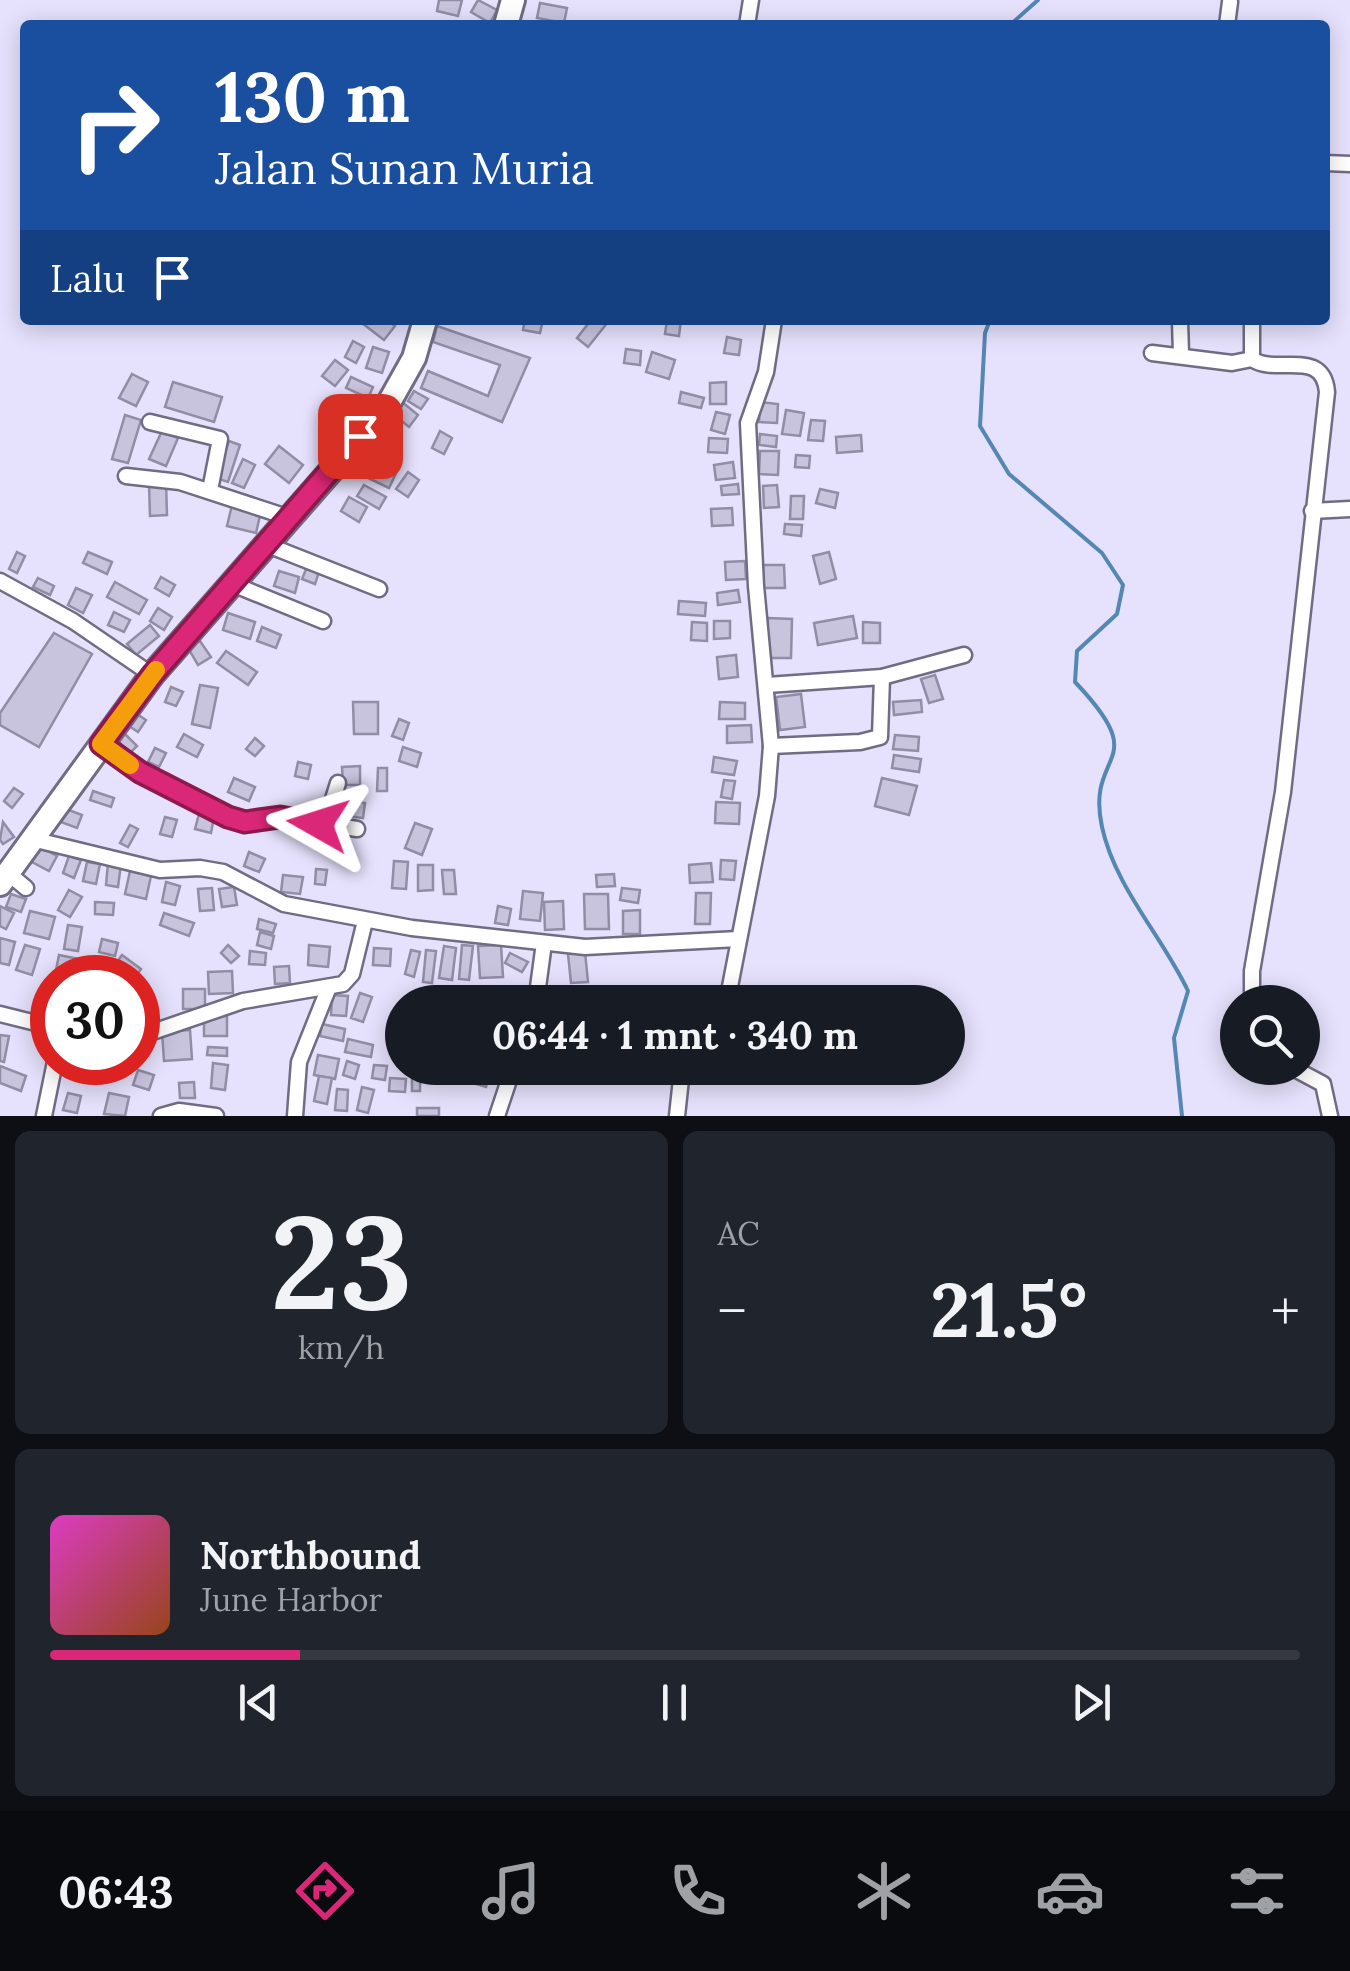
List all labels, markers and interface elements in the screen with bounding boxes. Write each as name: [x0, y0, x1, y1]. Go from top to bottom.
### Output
text: 130 m: [215, 52, 410, 141]
icon: right: [50, 60, 180, 190]
text: Jalan Sunan Muria: [215, 139, 594, 196]
icon: arrive: [145, 250, 200, 305]
text: Lalu: [50, 254, 125, 302]
pin: [318, 394, 403, 479]
icon: arrive: [333, 409, 388, 464]
position arrow: [266, 772, 370, 876]
speed limit sign: 30: [30, 955, 160, 1085]
map controls: [1220, 985, 1320, 1085]
button: search: [1220, 985, 1320, 1085]
text: 06:44 · 1 mnt · 340 m: [492, 1011, 858, 1059]
text: 23: [270, 1178, 412, 1345]
text: AC: [718, 1213, 760, 1254]
text: 21.5°: [930, 1262, 1087, 1358]
text: −: [718, 1276, 747, 1346]
text: +: [1271, 1276, 1300, 1346]
text: km/h: [298, 1327, 384, 1368]
text: Northbound: [200, 1531, 421, 1579]
text: June Harbor: [200, 1579, 382, 1620]
icon: previous: [231, 1675, 286, 1730]
icon: pause: [647, 1675, 702, 1730]
icon: next: [1064, 1675, 1119, 1730]
icon: directions: [290, 1856, 360, 1926]
icon: music: [476, 1856, 546, 1926]
icon: phone: [663, 1856, 733, 1926]
icon: climate: [849, 1856, 919, 1926]
icon: car: [1035, 1856, 1105, 1926]
icon: filters: [1222, 1856, 1292, 1926]
text: 06:43: [58, 1863, 174, 1920]

